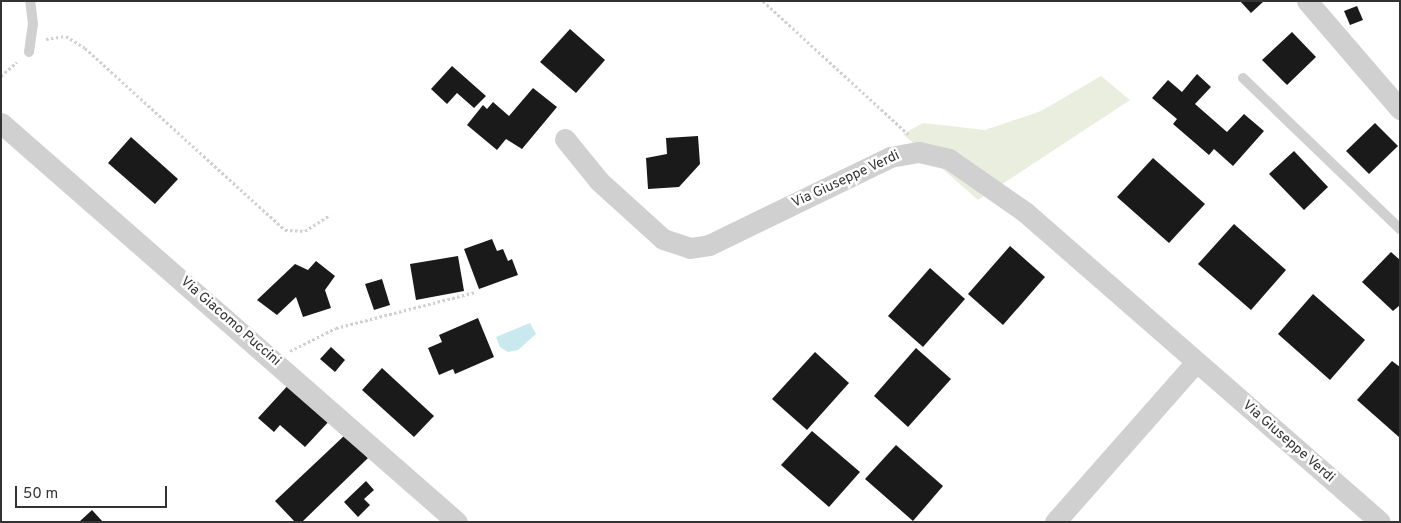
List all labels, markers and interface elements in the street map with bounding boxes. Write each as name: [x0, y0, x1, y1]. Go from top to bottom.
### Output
street label: Via Giuseppe Verdi: [789, 148, 903, 212]
street label: Via Giacomo Puccini: [176, 274, 284, 370]
street label: Via Giuseppe Verdi: [1238, 397, 1338, 487]
scale bar: [18, 476, 170, 508]
text: 50 m: [23, 485, 58, 504]

